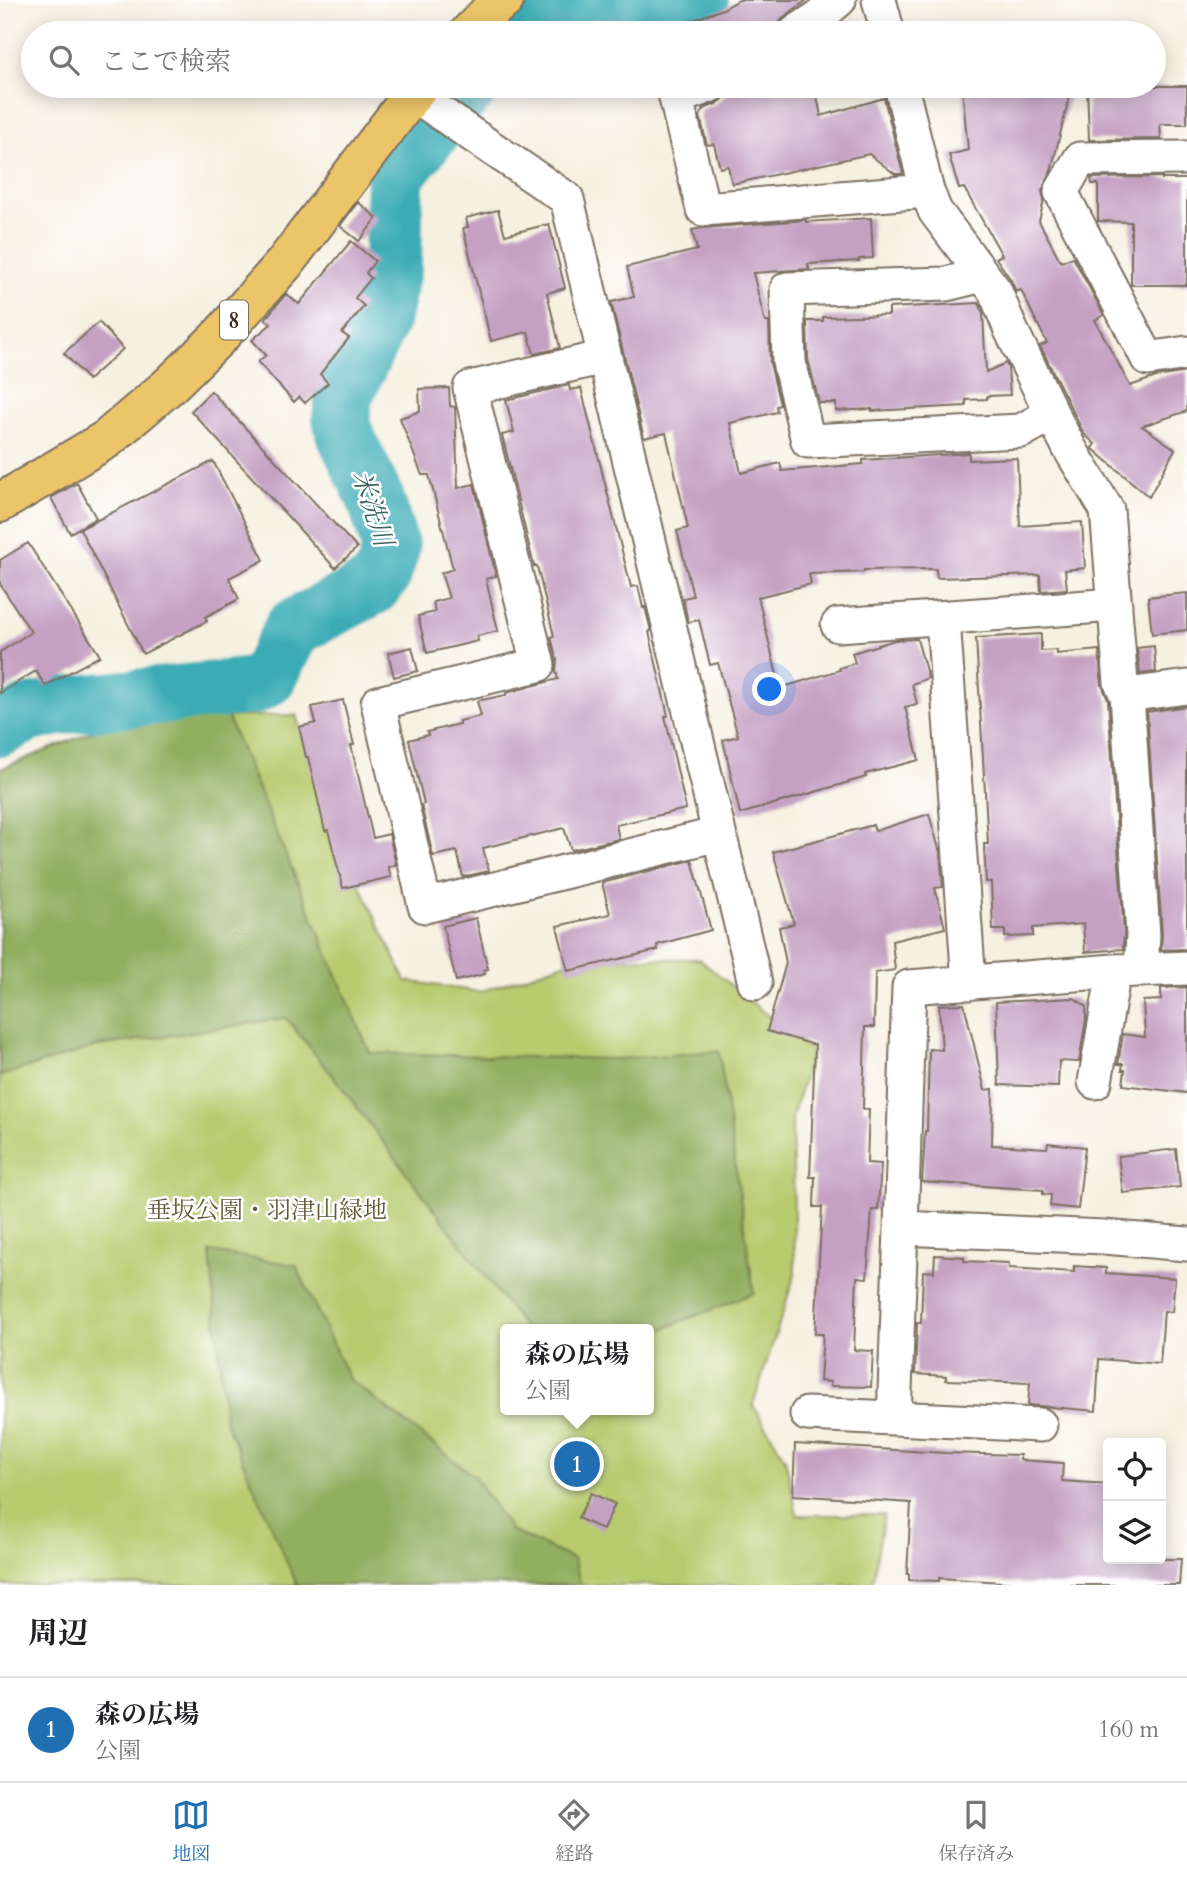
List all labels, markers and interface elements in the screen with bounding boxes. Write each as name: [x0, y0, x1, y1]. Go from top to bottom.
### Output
search box: [21, 21, 1166, 98]
icon: search: [45, 41, 83, 79]
text: ここで検索: [101, 44, 231, 79]
road number: 8: [220, 300, 248, 340]
water label: 米洗川: [344, 466, 402, 553]
your location: [752, 672, 786, 706]
park label: 垂坂公園・羽津山緑地: [147, 1194, 387, 1227]
popup: [500, 1324, 654, 1415]
text: 森の広場: [525, 1337, 629, 1372]
text: 公園: [525, 1375, 571, 1406]
pin: 1: [554, 1438, 600, 1490]
map controls: [1103, 1438, 1166, 1564]
button: locate: [1103, 1438, 1166, 1501]
button: layers: [1103, 1501, 1166, 1564]
text: 周辺: [28, 1613, 88, 1654]
text: 森の広場: [95, 1697, 199, 1732]
text: 1: [45, 1714, 57, 1745]
text: 160 m: [1098, 1714, 1159, 1745]
text: 公園: [95, 1735, 141, 1766]
tab: 地図: [172, 1796, 211, 1867]
tab: 経路: [555, 1796, 594, 1867]
tab: 保存済み: [938, 1796, 1015, 1867]

